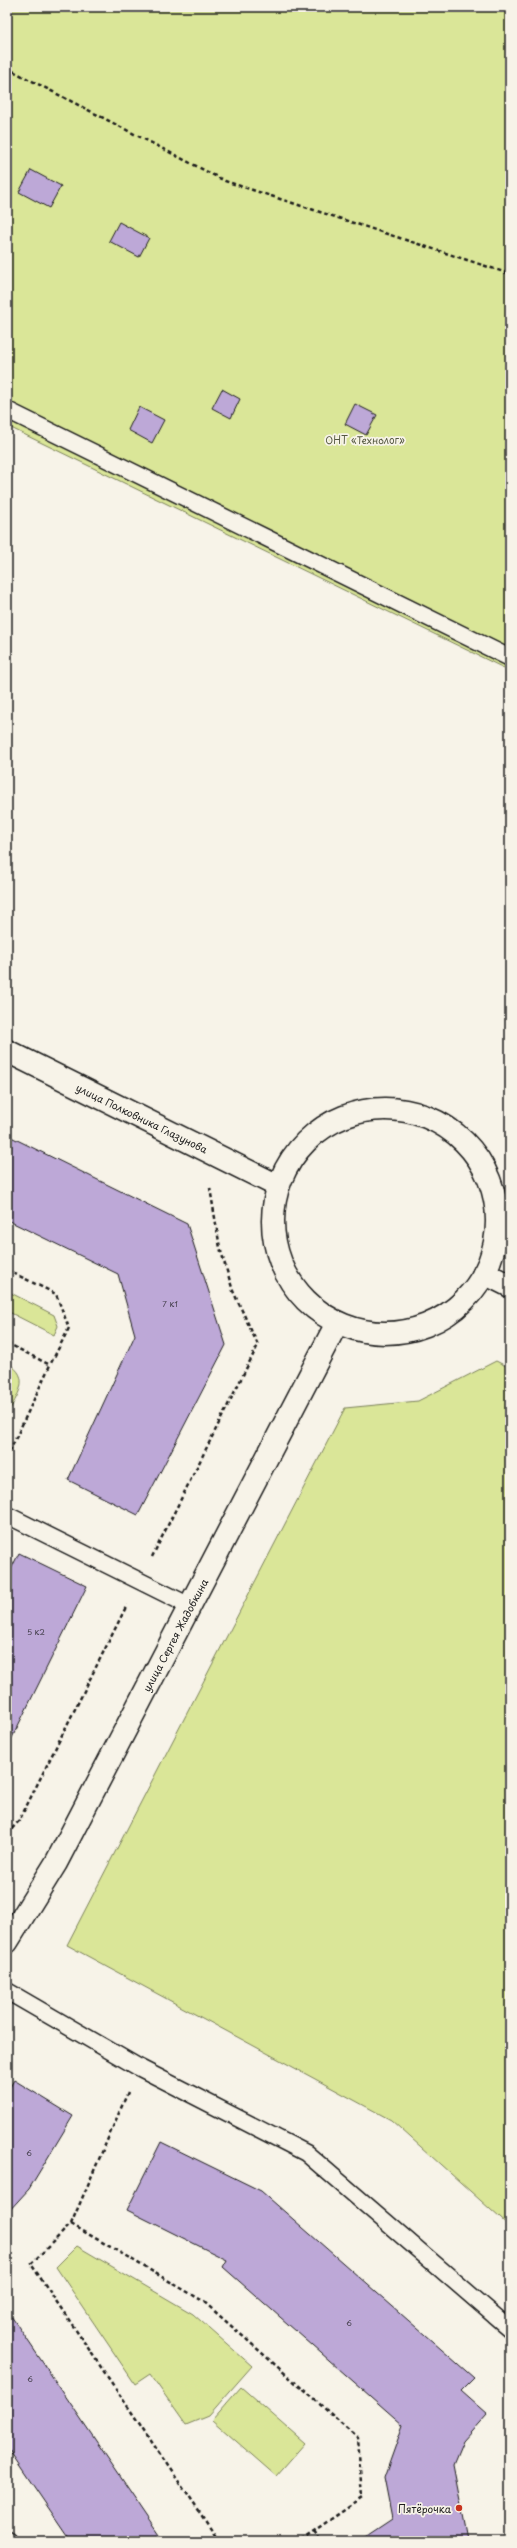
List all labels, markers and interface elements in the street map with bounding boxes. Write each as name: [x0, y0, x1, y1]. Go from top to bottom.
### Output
park label: ОНТ «Технолог»: [325, 432, 405, 447]
street label: улица Полковника Глазунова: [73, 1080, 211, 1158]
house number: 7 к1: [162, 1298, 178, 1310]
street label: улица Сергея Жадобкина: [139, 1575, 212, 1694]
house number: 5 к2: [27, 1626, 45, 1638]
house number: 6: [26, 2147, 32, 2159]
house number: 6: [346, 2317, 352, 2329]
house number: 6: [27, 2373, 33, 2385]
place label: Пятёрочка: [398, 2501, 452, 2516]
marker: Пятёрочка: [454, 2503, 464, 2513]

